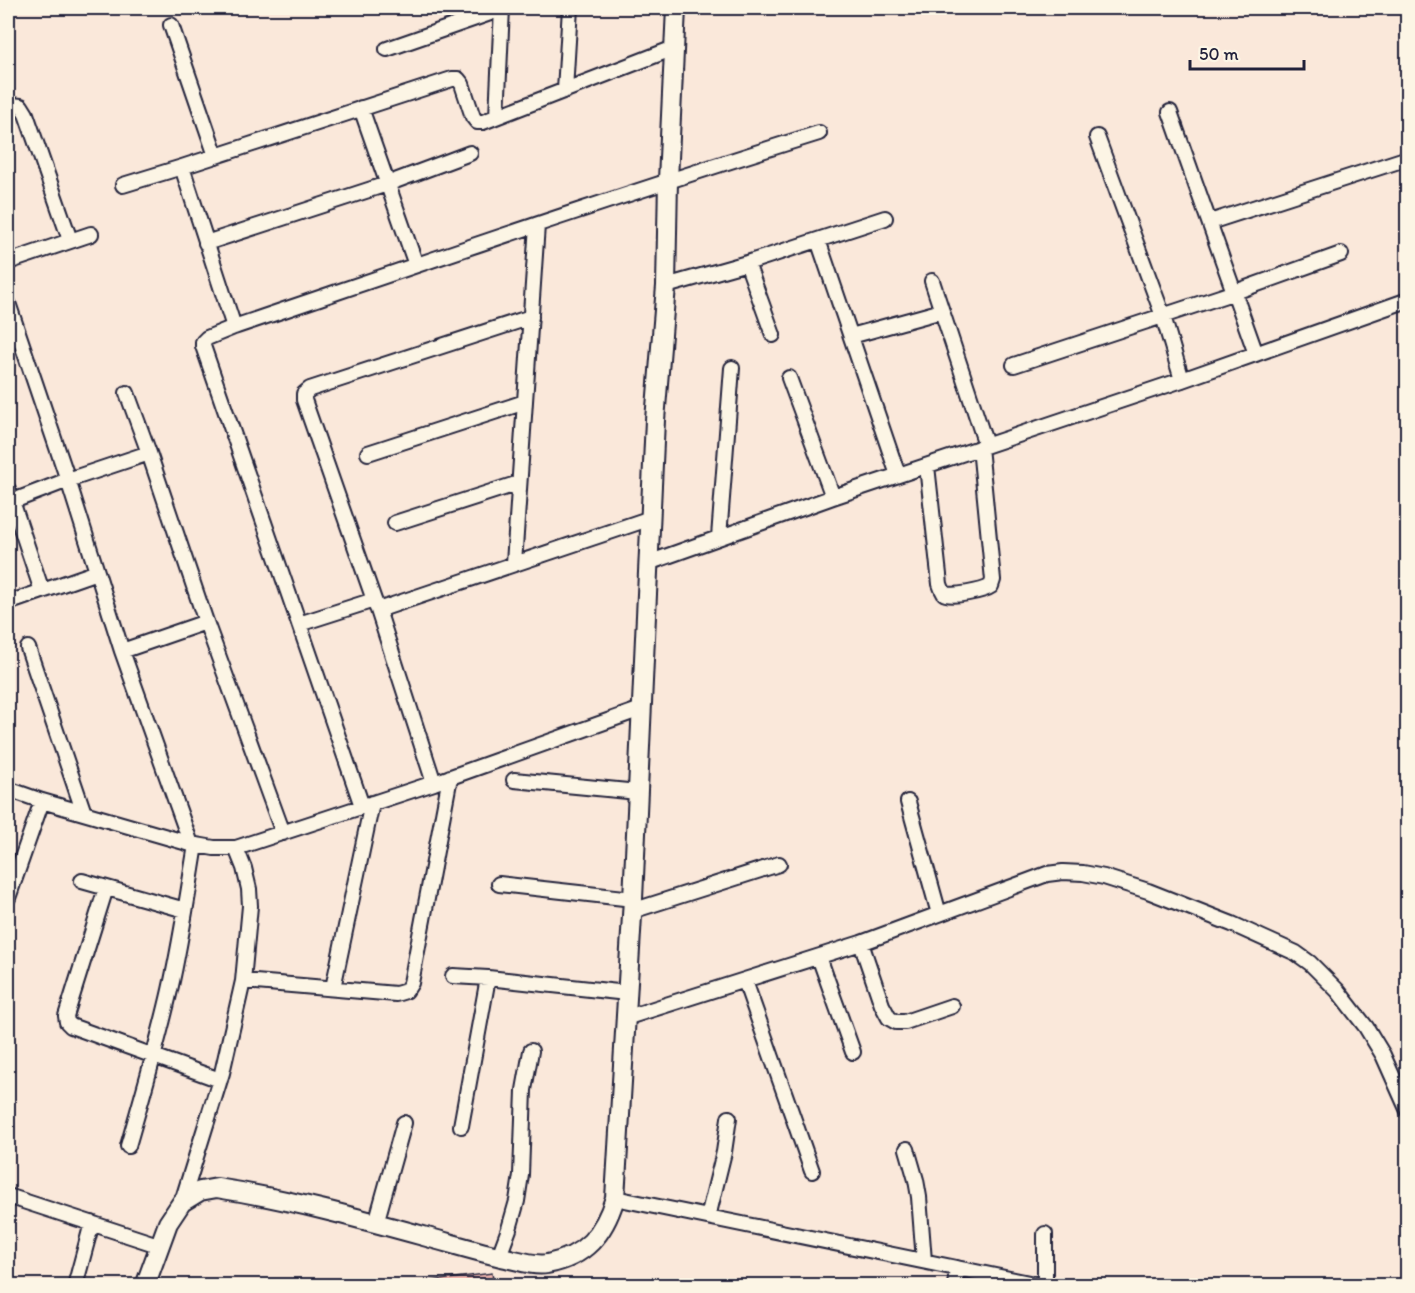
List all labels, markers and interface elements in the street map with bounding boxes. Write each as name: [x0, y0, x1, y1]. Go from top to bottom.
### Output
scale bar: [1190, 33, 1304, 71]
text: 50 m: [1199, 43, 1239, 65]

